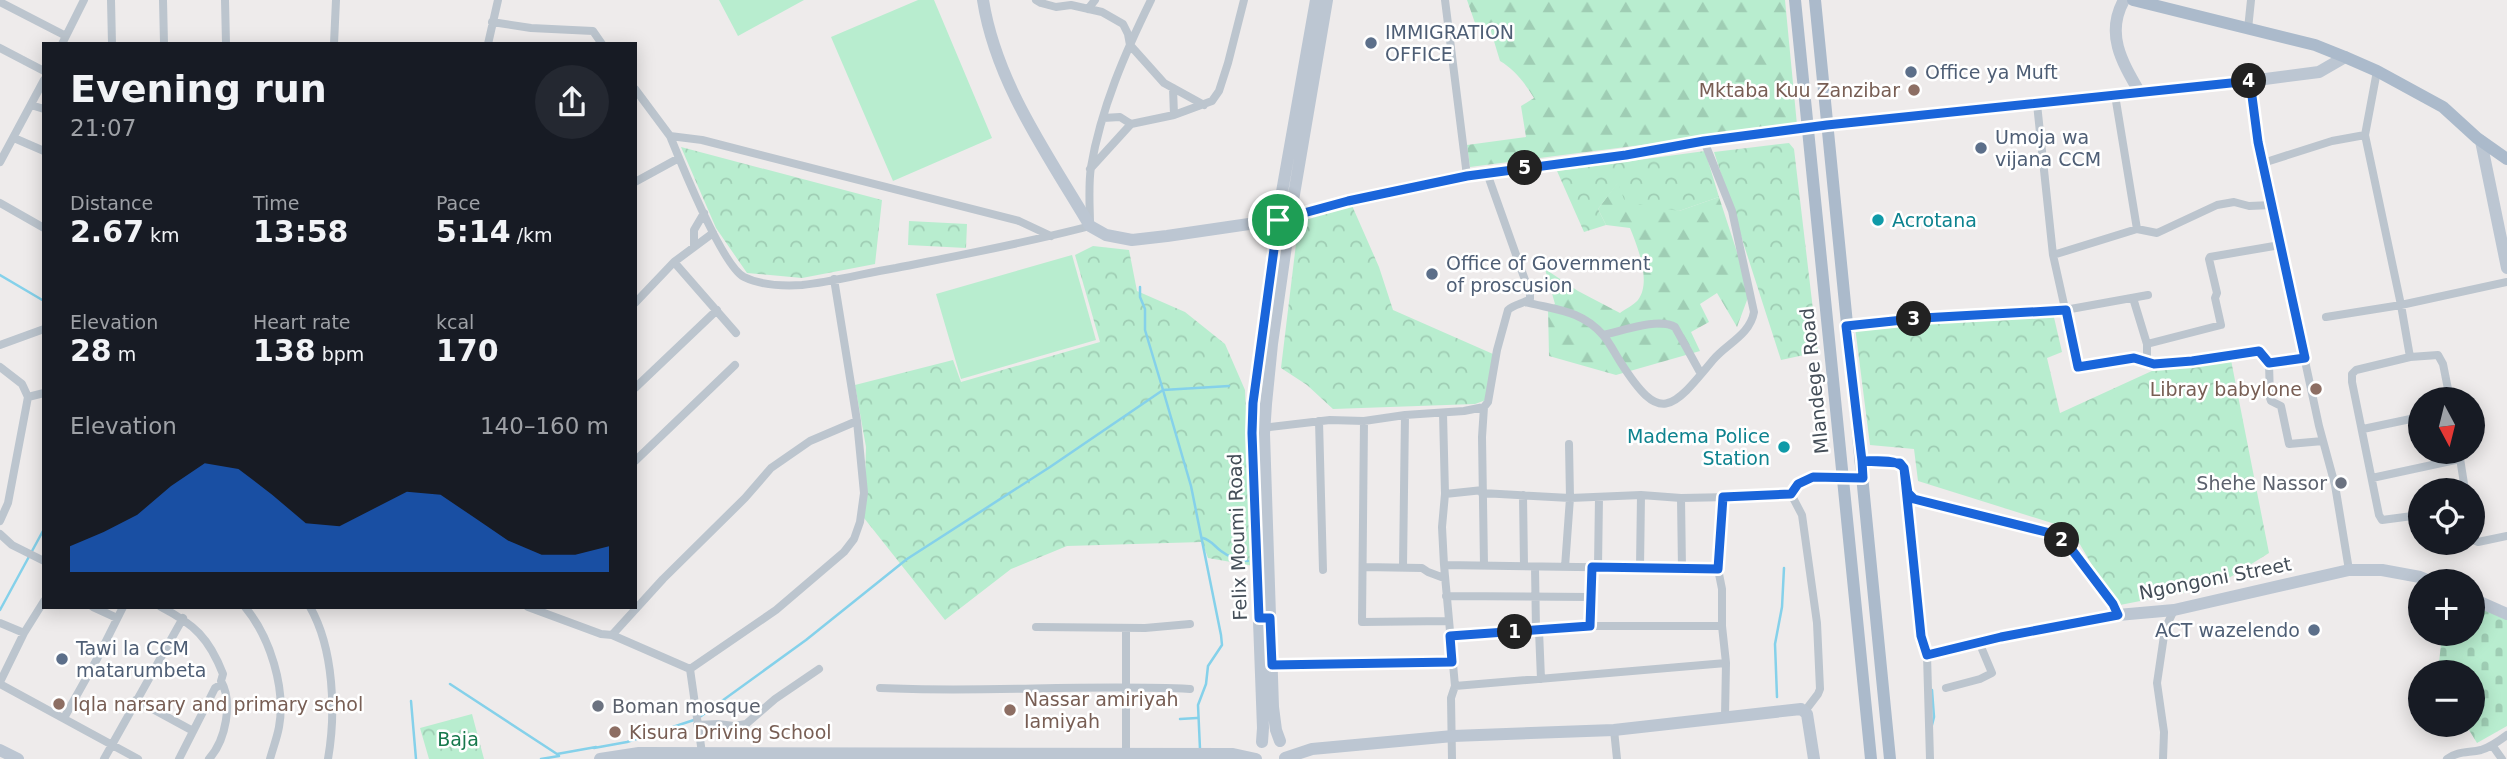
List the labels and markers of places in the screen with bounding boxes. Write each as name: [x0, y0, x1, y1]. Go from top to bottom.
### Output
place label: IMMIGRATION OFFICE: [1385, 21, 1514, 65]
marker: IMMIGRATION OFFICE: [1363, 35, 1379, 51]
place label: Office ya Muft: [1925, 61, 2058, 83]
marker: Office ya Muft: [1903, 64, 1919, 80]
pin: 4: [2232, 64, 2266, 98]
place label: Mktaba Kuu Zanzibar: [1699, 79, 1900, 101]
marker: Mktaba Kuu Zanzibar: [1906, 82, 1922, 98]
place label: Umoja wa vijana CCM: [1995, 126, 2101, 170]
marker: Umoja wa vijana CCM: [1973, 140, 1989, 156]
pin: 5: [1508, 150, 1542, 186]
pin: [1248, 190, 1308, 250]
place label: Acrotana: [1892, 209, 1977, 231]
marker: Acrotana: [1870, 212, 1886, 228]
place label: Office of Government of proscusion: [1446, 252, 1650, 296]
marker: Office of Government of proscusion: [1424, 266, 1440, 282]
pin: 3: [1896, 302, 1932, 336]
place label: Libray babylone: [2150, 378, 2302, 400]
marker: Libray babylone: [2308, 381, 2324, 397]
place label: Madema Police Station: [1627, 425, 1770, 469]
marker: Madema Police Station: [1776, 439, 1792, 455]
place label: Shehe Nassor: [2196, 472, 2327, 494]
marker: Shehe Nassor: [2333, 475, 2349, 491]
pin: 2: [2044, 522, 2080, 558]
pin: 1: [1498, 614, 1532, 650]
place label: ACT wazelendo: [2155, 619, 2300, 641]
marker: ACT wazelendo: [2306, 622, 2322, 638]
place label: Tawi la CCM matarumbeta: [75, 637, 206, 681]
marker: Tawi la CCM matarumbeta: [54, 651, 70, 667]
place label: Nassar amiriyah Iamiyah: [1024, 688, 1179, 732]
place label: Iqla narsary and primary schol: [73, 693, 363, 715]
place label: Boman mosque: [612, 695, 761, 717]
marker: Iqla narsary and primary schol: [51, 696, 67, 712]
marker: Boman mosque: [590, 698, 606, 714]
marker: Nassar amiriyah Iamiyah: [1002, 702, 1018, 718]
place label: Kisura Driving School: [629, 721, 832, 743]
marker: Kisura Driving School: [607, 724, 623, 740]

